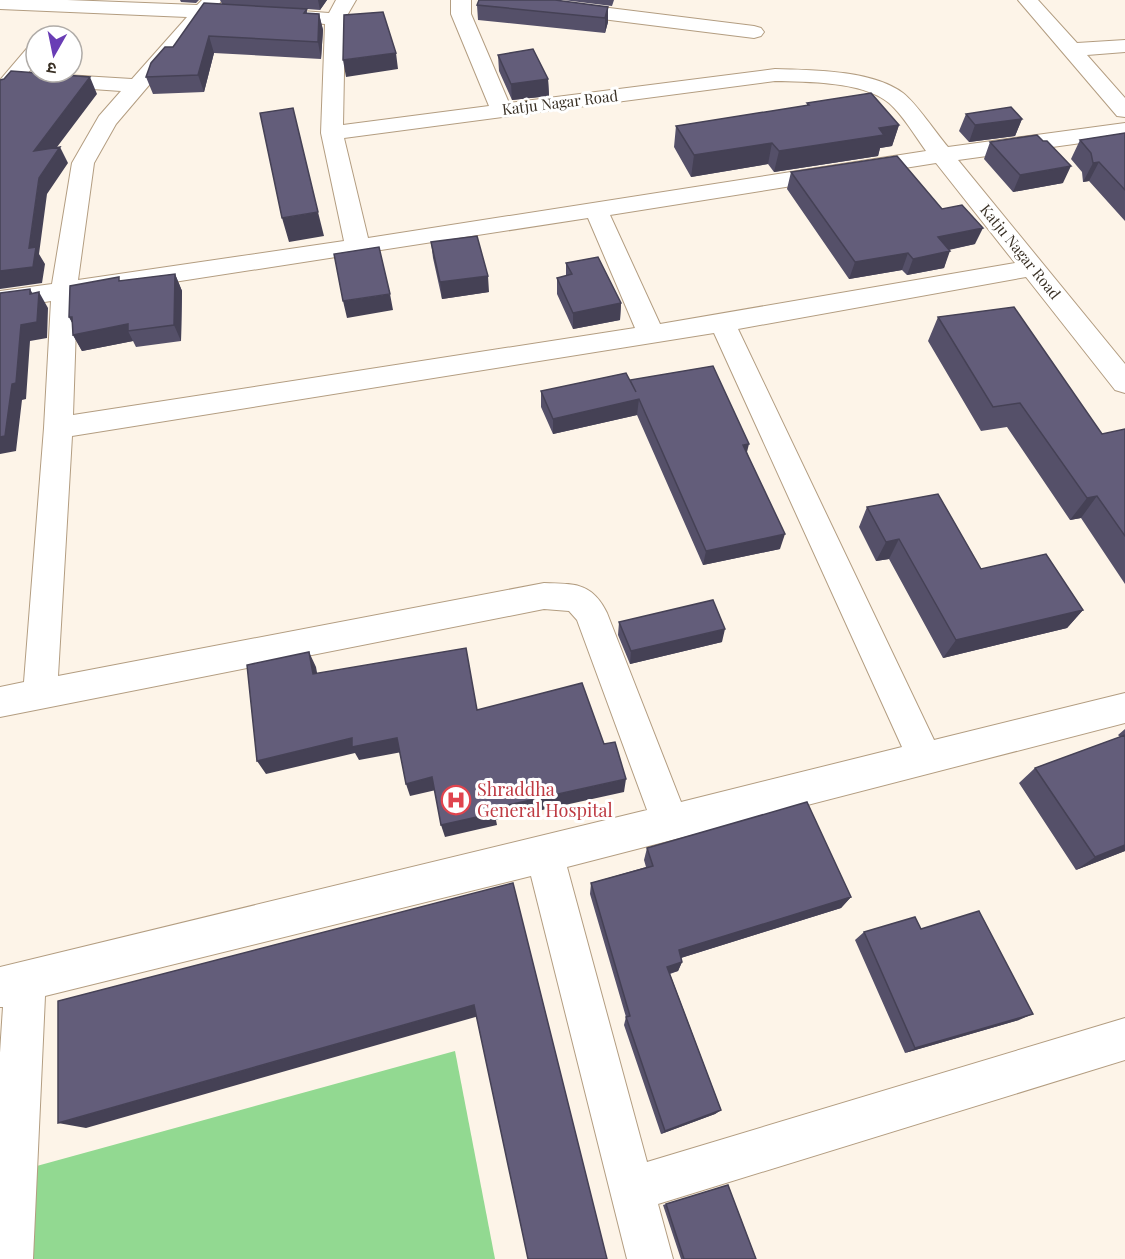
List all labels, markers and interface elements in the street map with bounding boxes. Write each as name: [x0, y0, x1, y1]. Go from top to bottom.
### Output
north arrow: [24, 24, 84, 84]
text: उ: [45, 58, 58, 80]
street label: Katju Nagar Road: [501, 85, 619, 119]
street label: Katju Nagar Road: [976, 200, 1065, 303]
place label: Shraddha General Hospital: [477, 777, 613, 822]
hospital icon: Shraddha General Hospital: [440, 784, 472, 816]

